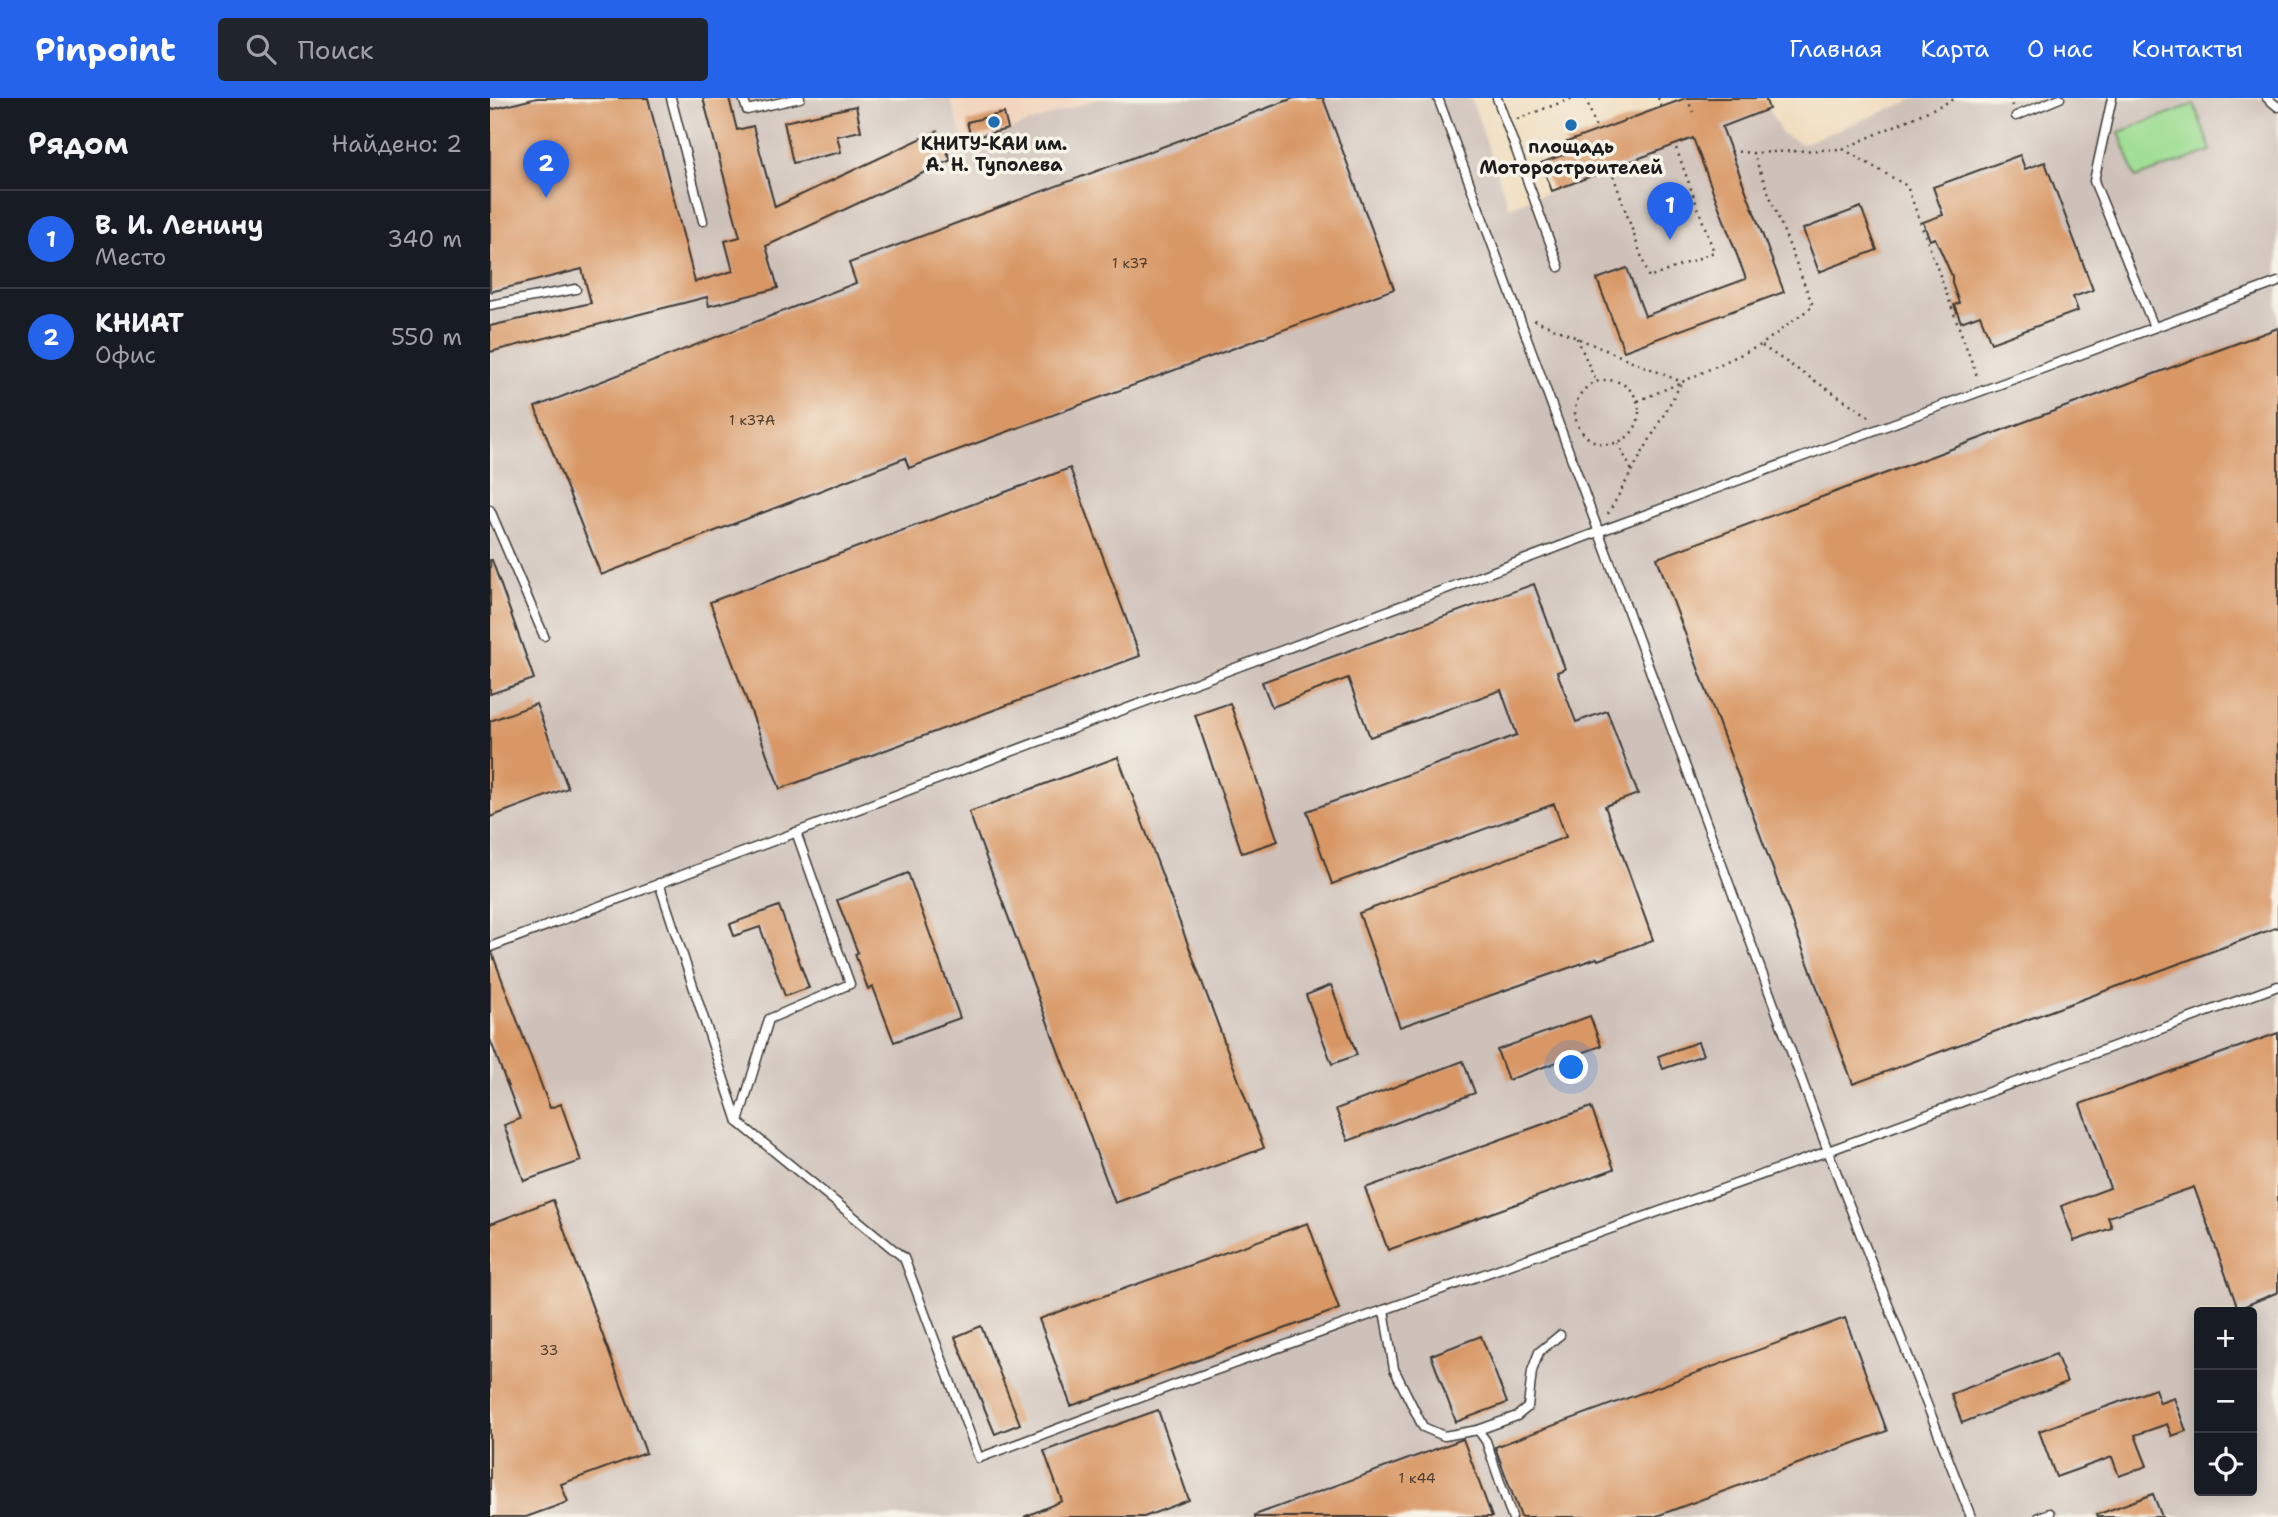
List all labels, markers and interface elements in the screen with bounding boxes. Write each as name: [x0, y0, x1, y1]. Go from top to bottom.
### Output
search box: [218, 18, 708, 81]
text: Pinpoint: [35, 27, 176, 72]
icon: search: [242, 30, 280, 68]
text: Поиск: [298, 32, 374, 67]
text: Главная: [1789, 33, 1882, 65]
text: Карта: [1920, 33, 1989, 65]
text: О нас: [2027, 33, 2093, 65]
text: Контакты: [2131, 33, 2243, 65]
marker: КНИТУ-КАИ им. А. Н. Туполева: [986, 114, 1002, 130]
marker: площадь Моторостроителей: [1563, 117, 1579, 133]
text: Рядом: [28, 123, 128, 164]
text: Найдено: 2: [332, 129, 462, 159]
place label: КНИТУ-КАИ им. А. Н. Туполева: [921, 132, 1067, 177]
place label: площадь Моторостроителей: [1479, 135, 1663, 180]
pin: 2: [523, 140, 569, 198]
pin: 1: [1647, 182, 1693, 240]
text: В. И. Ленину: [95, 207, 263, 242]
text: 1: [46, 224, 56, 254]
text: 340 m: [387, 224, 462, 254]
text: Место: [95, 242, 166, 272]
house number: 1 к37: [1112, 254, 1148, 272]
text: КНИАТ: [95, 305, 184, 340]
text: 2: [43, 322, 59, 352]
text: 550 m: [391, 322, 462, 352]
text: Офис: [95, 340, 156, 370]
house number: 1 к37А: [729, 411, 775, 429]
your location: [1554, 1050, 1588, 1084]
map controls: [2194, 1307, 2257, 1496]
button: +: [2194, 1307, 2257, 1370]
house number: 33: [540, 1341, 558, 1359]
button: −: [2194, 1370, 2257, 1433]
button: locate: [2194, 1433, 2257, 1496]
house number: 1 к44: [1398, 1469, 1436, 1487]

